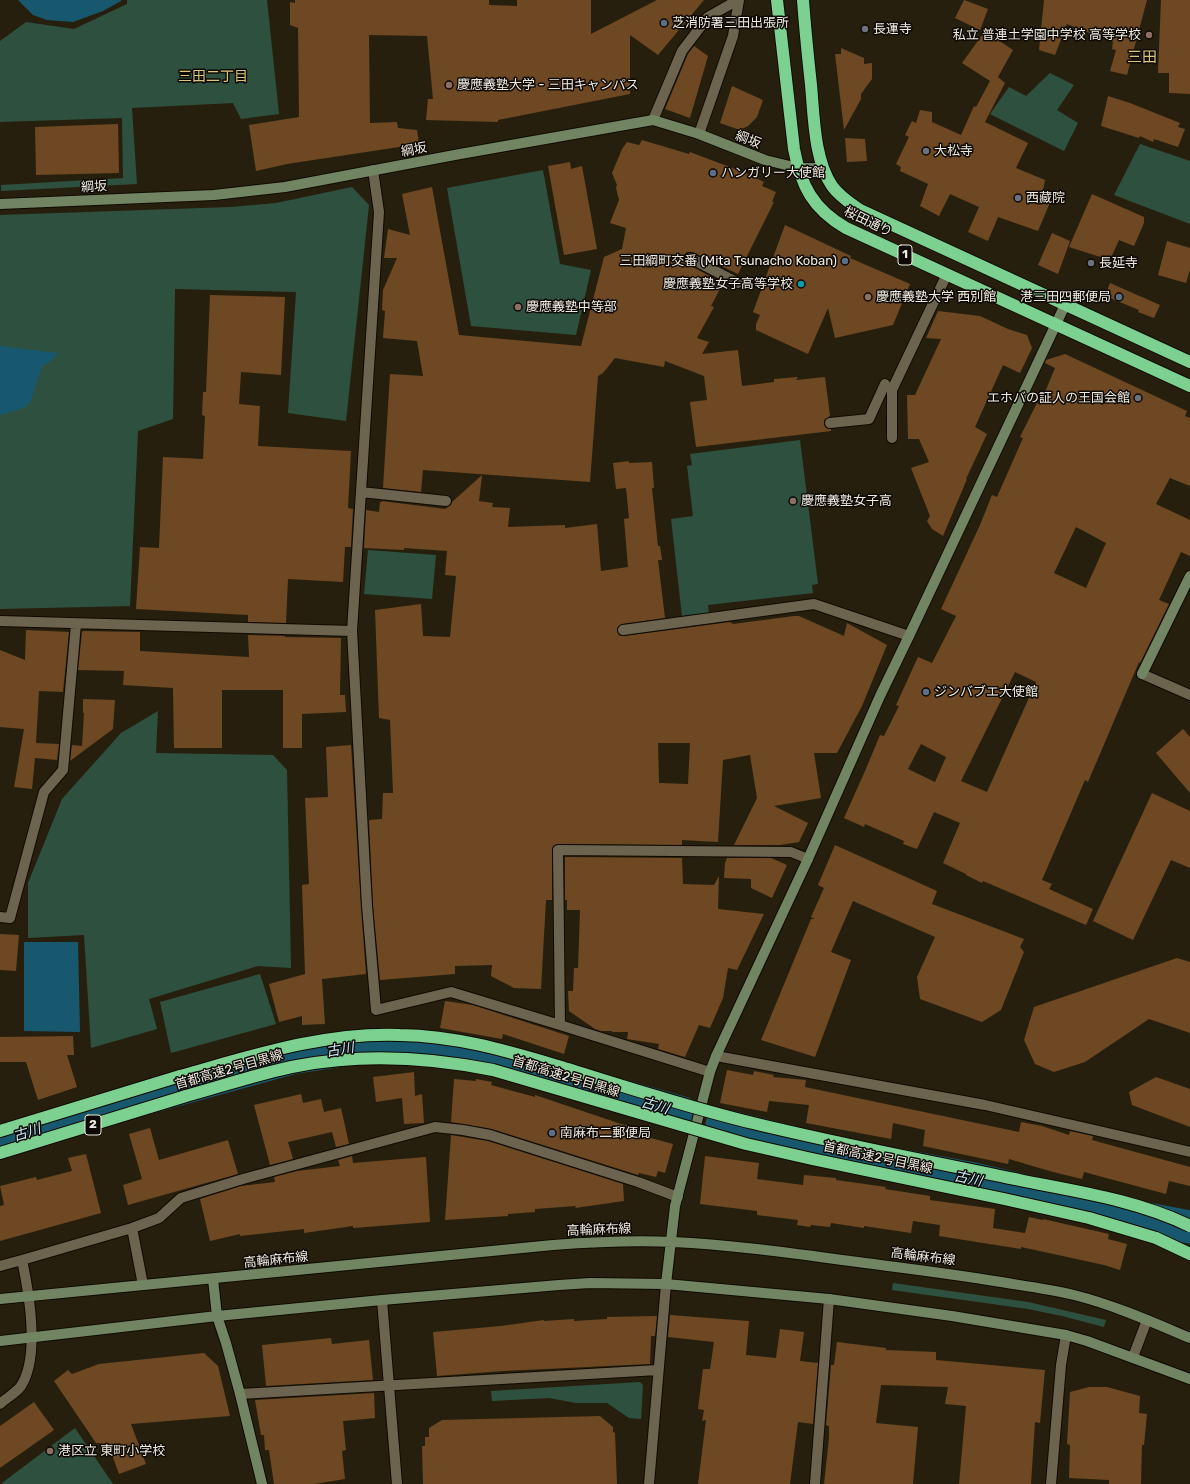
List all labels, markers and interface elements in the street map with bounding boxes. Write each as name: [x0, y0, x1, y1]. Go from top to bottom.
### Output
place label: 芝消防署三田出張所: [672, 15, 789, 31]
marker: 芝消防署三田出張所: [659, 18, 669, 28]
place label: 長運寺: [873, 21, 912, 37]
marker: 長運寺: [860, 24, 870, 34]
place label: 私立 普連土学園中学校 高等学校: [953, 27, 1141, 43]
marker: 私立 普連土学園中学校 高等学校: [1144, 30, 1154, 40]
district label: 三田: [1127, 49, 1157, 67]
district label: 三田二丁目: [178, 69, 248, 85]
place label: 慶應義塾大学 - 三田キャンパス: [457, 77, 639, 93]
marker: 慶應義塾大学 - 三田キャンパス: [444, 80, 454, 90]
street label: 綱坂: [733, 128, 763, 152]
street label: 綱坂: [400, 140, 428, 160]
place label: 大松寺: [934, 143, 973, 159]
marker: 大松寺: [921, 146, 931, 156]
place label: ハンガリー大使館: [721, 165, 825, 181]
marker: ハンガリー大使館: [708, 168, 718, 178]
street label: 綱坂: [81, 179, 107, 195]
place label: 西藏院: [1026, 190, 1065, 206]
marker: 西藏院: [1013, 193, 1023, 203]
street label: 桜田通り: [841, 204, 895, 240]
road number: 1: [898, 245, 912, 265]
place label: 三田綱町交番 (Mita Tsunacho Koban): [619, 253, 837, 269]
place label: 長延寺: [1099, 255, 1138, 271]
marker: 三田綱町交番 (Mita Tsunacho Koban): [840, 256, 850, 266]
marker: 長延寺: [1086, 258, 1096, 268]
place label: 慶應義塾女子高等学校: [663, 276, 793, 292]
marker: 慶應義塾女子高等学校: [796, 279, 806, 289]
place label: 慶應義塾大学 西別館: [876, 289, 996, 305]
place label: 港三田四郵便局: [1020, 289, 1111, 305]
marker: 慶應義塾大学 西別館: [863, 292, 873, 302]
marker: 港三田四郵便局: [1114, 292, 1124, 302]
place label: 慶應義塾中等部: [526, 299, 617, 315]
marker: 慶應義塾中等部: [513, 302, 523, 312]
place label: エホバの証人の王国会館: [987, 390, 1130, 406]
marker: エホバの証人の王国会館: [1133, 393, 1143, 403]
place label: 慶應義塾女子高: [801, 493, 892, 509]
marker: 慶應義塾女子高: [788, 496, 798, 506]
place label: ジンバブエ大使館: [934, 684, 1038, 700]
marker: ジンバブエ大使館: [921, 687, 931, 697]
water label: 古川: [325, 1040, 355, 1060]
street label: 首都高速2号目黒線: [173, 1047, 285, 1093]
street label: 首都高速2号目黒線: [510, 1053, 622, 1101]
water label: 古川: [639, 1094, 671, 1118]
road number: 2: [85, 1115, 101, 1135]
water label: 古川: [11, 1121, 43, 1145]
place label: 南麻布二郵便局: [560, 1125, 651, 1141]
marker: 南麻布二郵便局: [547, 1128, 557, 1138]
street label: 首都高速2号目黒線: [822, 1139, 934, 1177]
water label: 古川: [953, 1168, 983, 1190]
street label: 高輪麻布線: [566, 1221, 632, 1239]
street label: 高輪麻布線: [890, 1245, 956, 1269]
street label: 高輪麻布線: [243, 1249, 309, 1271]
place label: 港区立 東町小学校: [58, 1443, 165, 1459]
marker: 港区立 東町小学校: [45, 1446, 55, 1456]

